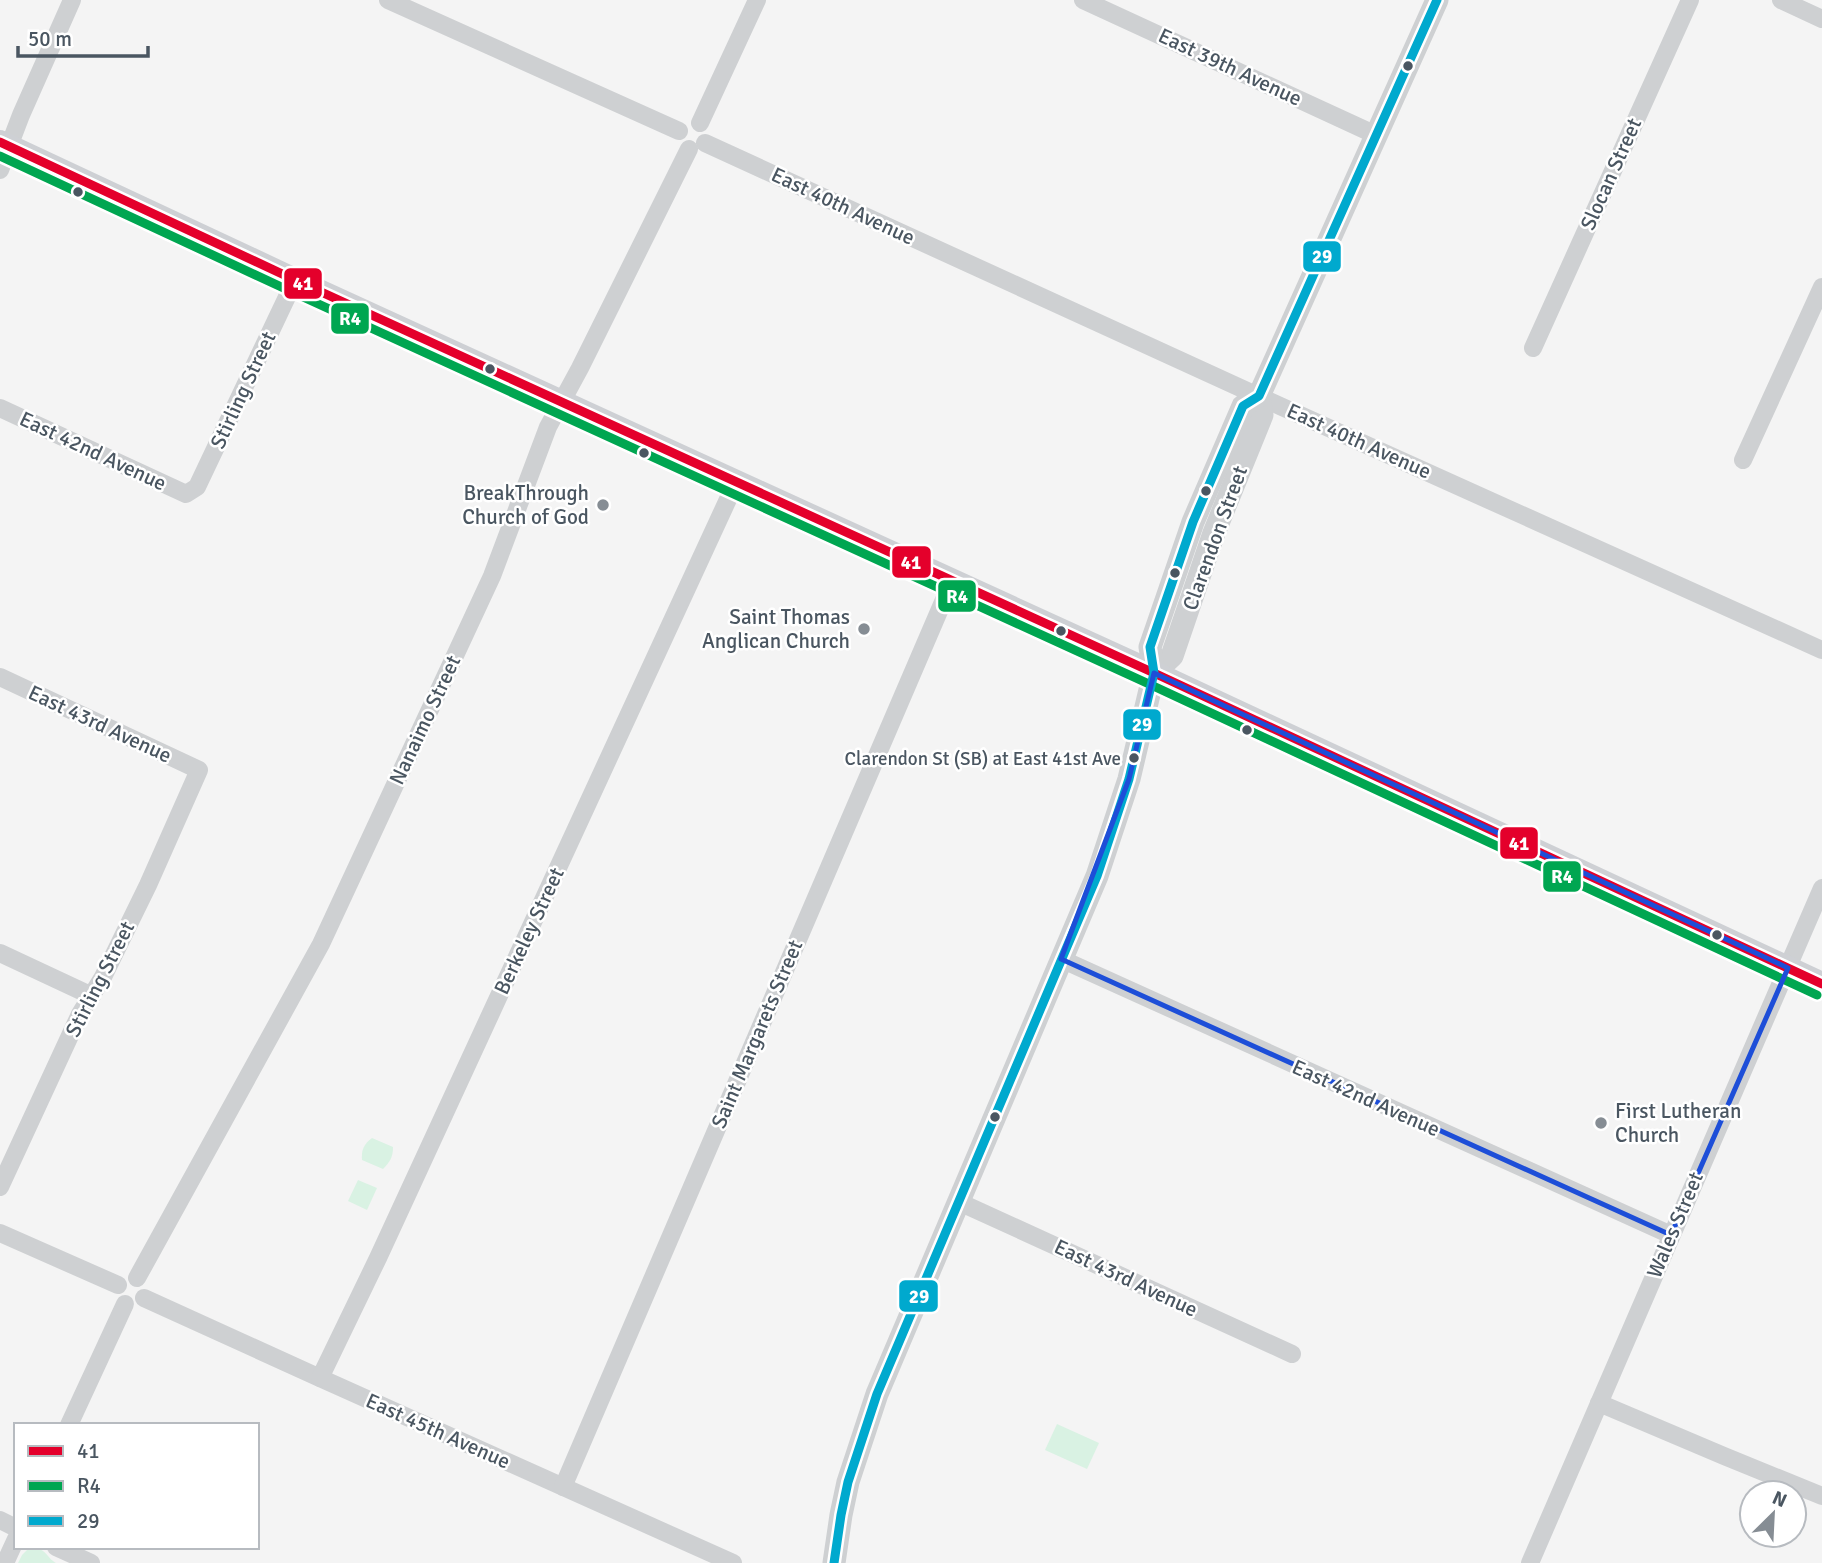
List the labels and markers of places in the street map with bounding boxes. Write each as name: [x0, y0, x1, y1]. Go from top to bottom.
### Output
unlabelled marker: [1401, 59, 1415, 73]
unlabelled marker: [71, 185, 85, 199]
unlabelled marker: [483, 362, 497, 376]
unlabelled marker: [637, 446, 651, 460]
place label: BreakThrough Church of God: [462, 480, 589, 530]
unlabelled marker: [1199, 484, 1213, 498]
marker: BreakThrough Church of God: [595, 497, 611, 513]
unlabelled marker: [1168, 566, 1182, 580]
place label: Saint Thomas Anglican Church: [702, 604, 850, 654]
marker: Saint Thomas Anglican Church: [856, 621, 872, 637]
unlabelled marker: [1054, 624, 1068, 638]
unlabelled marker: [1240, 723, 1254, 737]
place label: Clarendon St (SB) at East 41st Ave: [845, 747, 1121, 771]
marker: Clarendon St (SB) at East 41st Ave: [1127, 751, 1141, 765]
unlabelled marker: [1710, 928, 1724, 942]
place label: First Lutheran Church: [1615, 1098, 1741, 1148]
unlabelled marker: [988, 1110, 1002, 1124]
marker: First Lutheran Church: [1593, 1115, 1609, 1131]

